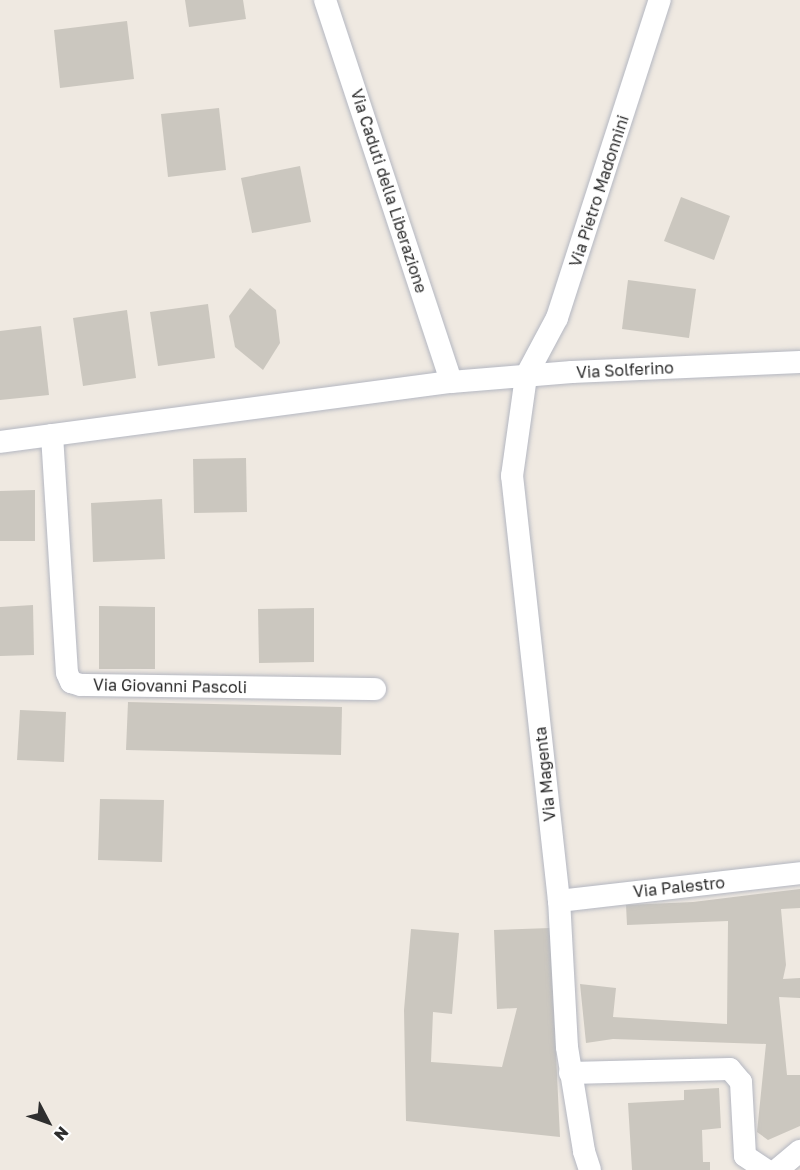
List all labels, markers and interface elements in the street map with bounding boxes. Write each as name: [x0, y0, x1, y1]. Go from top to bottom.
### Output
street label: Via Caduti della Liberazione: [347, 87, 431, 295]
street label: Via Pietro Madonnini: [565, 113, 633, 269]
street label: Via Solferino: [576, 358, 674, 382]
street label: Via Giovanni Pascoli: [93, 675, 247, 697]
street label: Via Magenta: [530, 726, 560, 822]
street label: Via Palestro: [632, 873, 726, 901]
north arrow: [18, 1092, 78, 1152]
text: N: [50, 1123, 73, 1145]

